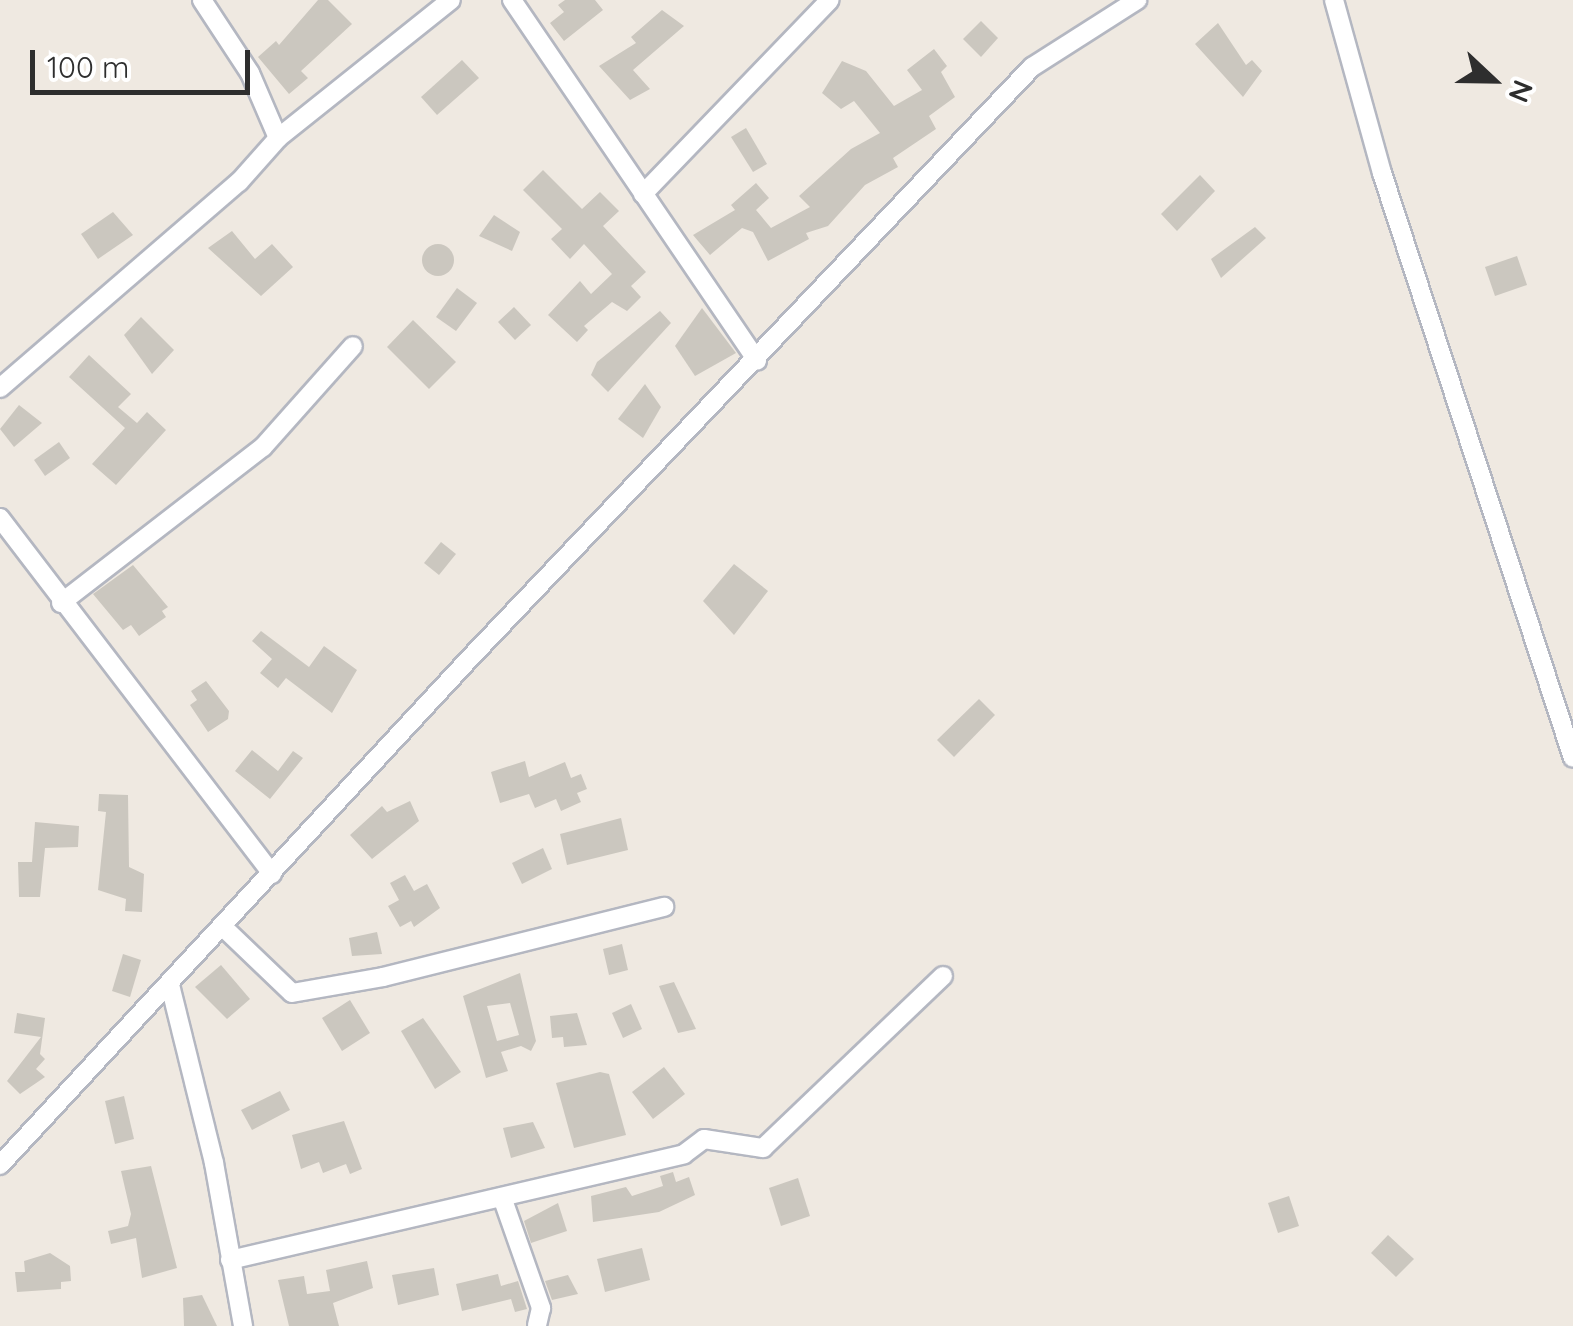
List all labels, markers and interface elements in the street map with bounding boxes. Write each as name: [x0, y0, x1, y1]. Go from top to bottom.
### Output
scale bar: [35, 30, 255, 92]
north arrow: [1443, 30, 1543, 130]
text: 100 m: [47, 48, 129, 86]
text: N: [1501, 75, 1541, 108]

